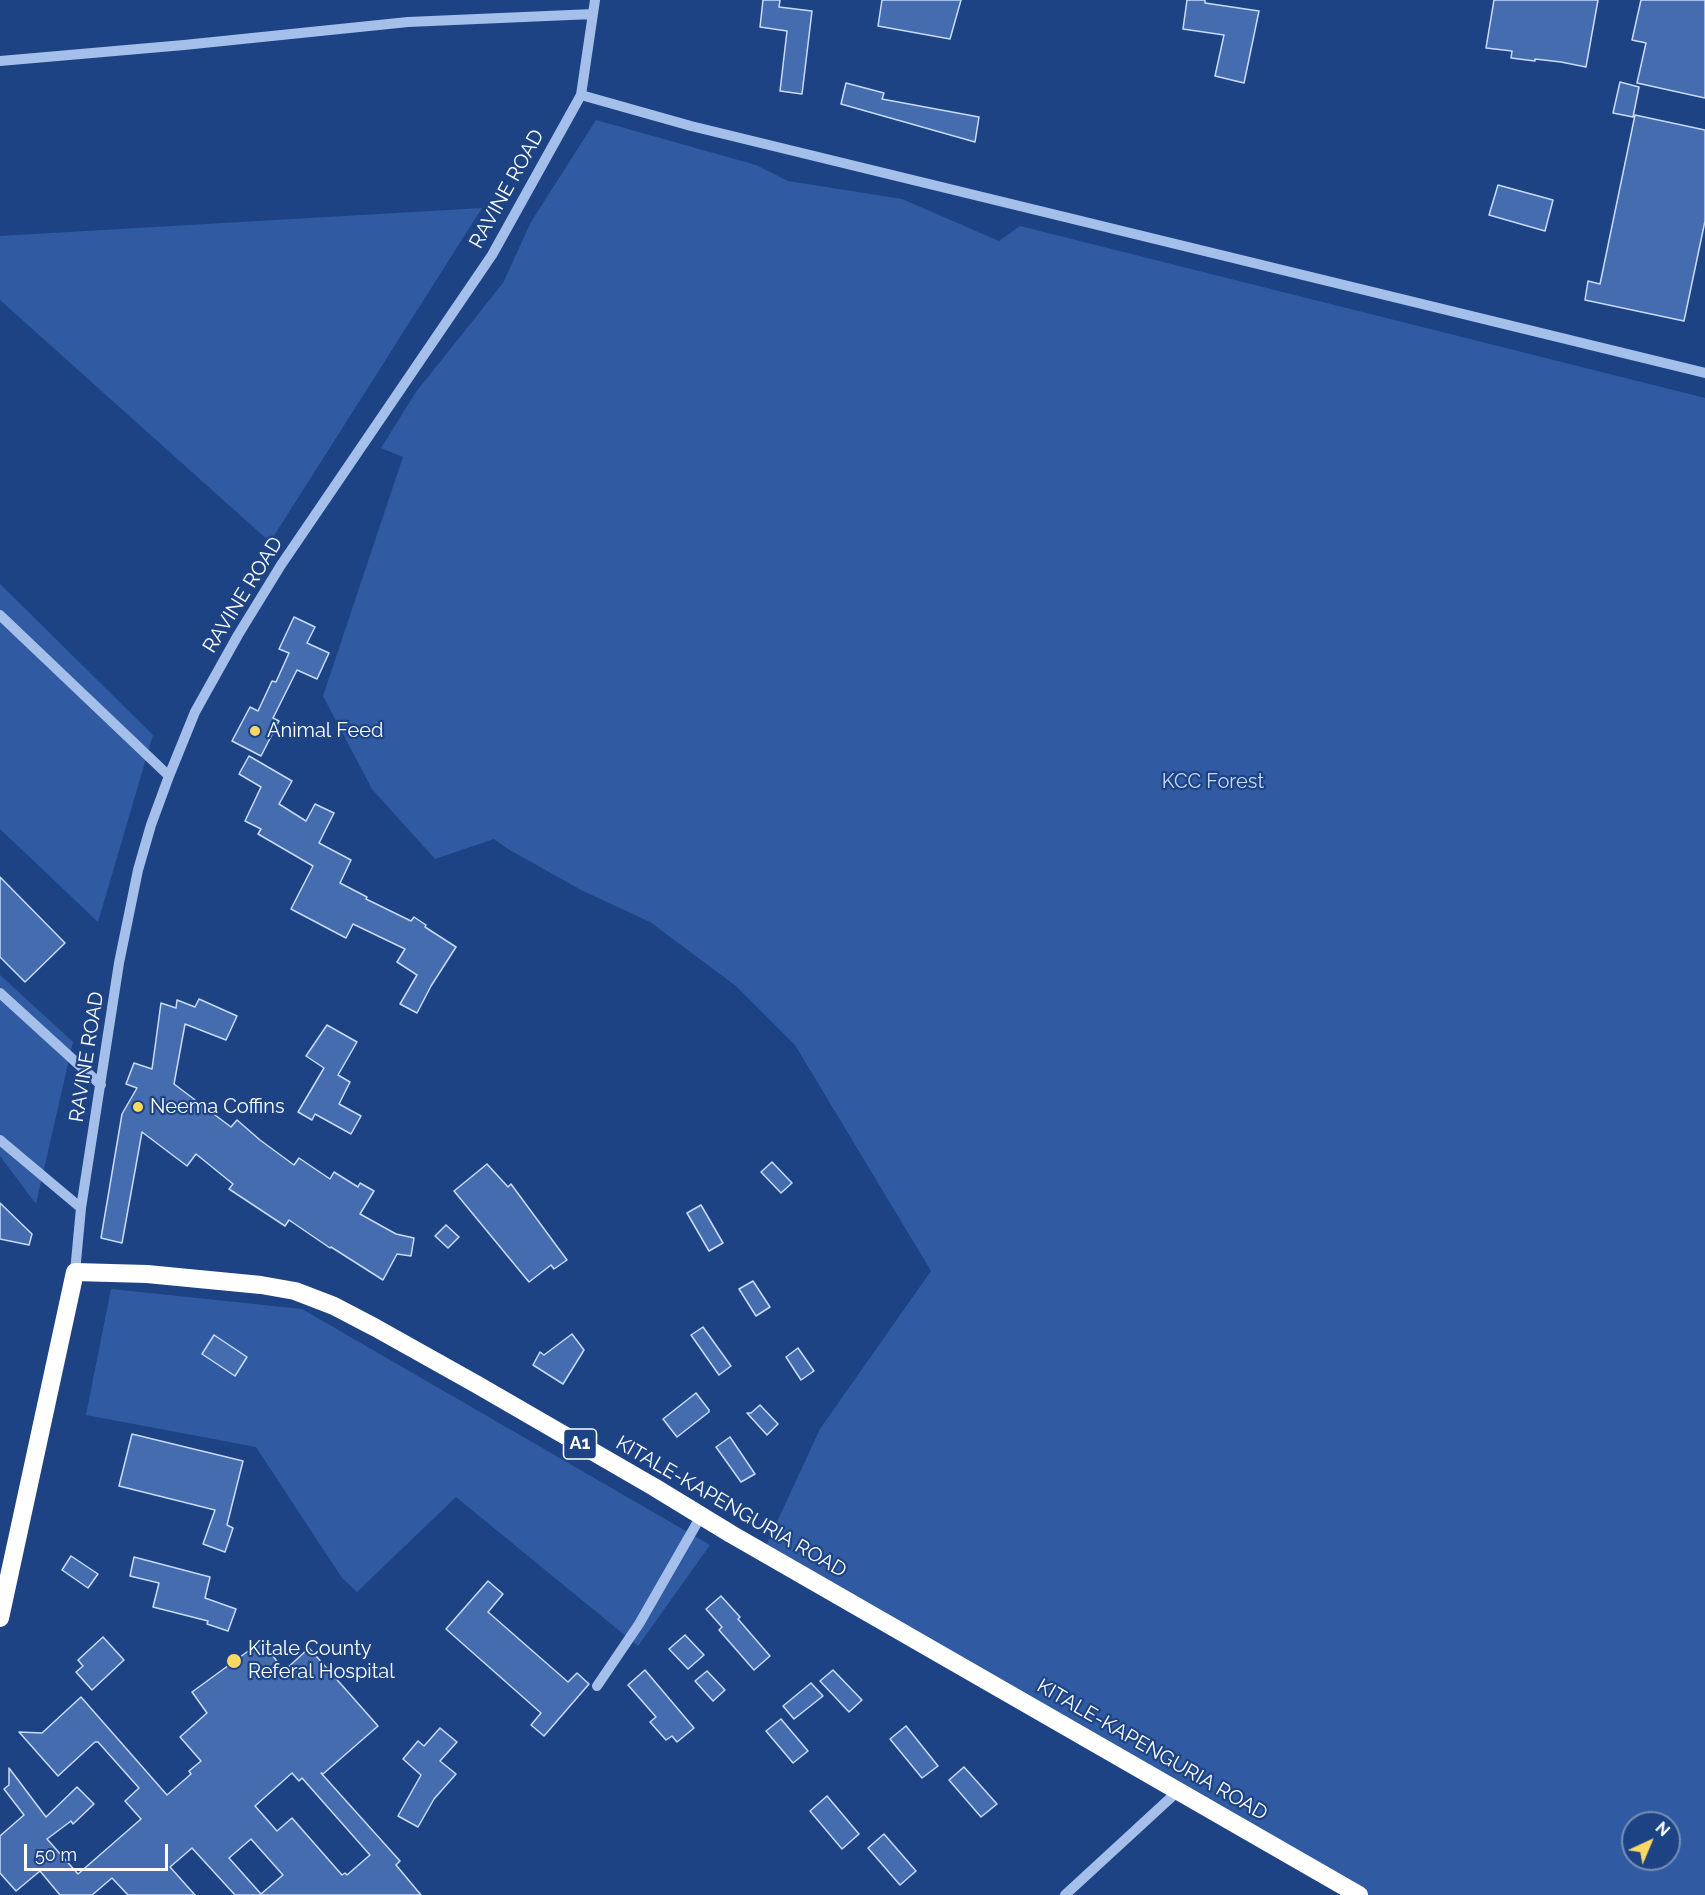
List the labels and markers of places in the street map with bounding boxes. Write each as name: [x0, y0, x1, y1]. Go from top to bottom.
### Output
place label: Animal Feed: [267, 719, 383, 743]
marker: Animal Feed: [248, 724, 262, 738]
place label: Neema Coffins: [150, 1095, 285, 1119]
marker: Neema Coffins: [131, 1100, 145, 1114]
place label: Kitale County Referal Hospital: [248, 1637, 395, 1684]
marker: Kitale County Referal Hospital: [225, 1652, 243, 1670]

